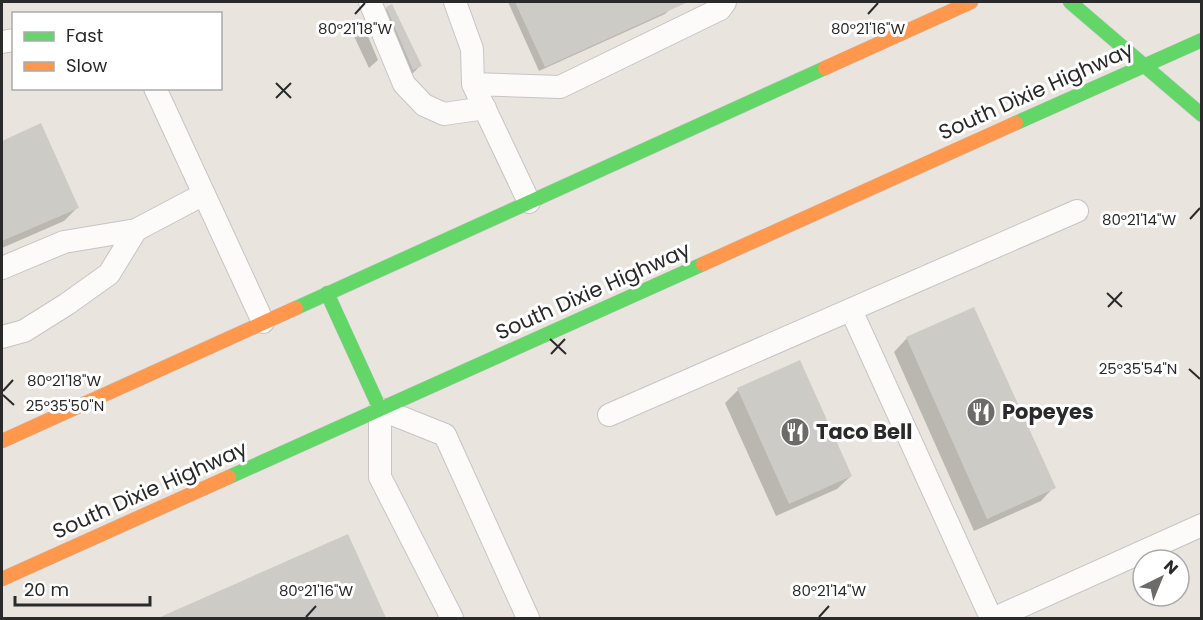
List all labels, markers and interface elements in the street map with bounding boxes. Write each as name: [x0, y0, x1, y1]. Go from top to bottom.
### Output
legend: [12, 12, 222, 90]
text: 80°21'18"W: [318, 18, 392, 39]
text: 80°21'16"W: [831, 18, 905, 39]
text: Fast: [66, 23, 103, 48]
street label: South Dixie Highway: [934, 34, 1138, 147]
text: Slow: [66, 53, 108, 78]
text: 80°21'14"W: [1102, 209, 1176, 230]
street label: South Dixie Highway: [491, 234, 695, 347]
text: 25°35'54"N: [1099, 358, 1177, 379]
text: 80°21'18"W: [27, 370, 101, 391]
text: 25°35'50"N: [26, 395, 104, 416]
restaurant icon: Popeyes: [965, 396, 997, 428]
place label: Popeyes: [1002, 397, 1094, 426]
restaurant icon: Taco Bell: [779, 416, 811, 448]
place label: Taco Bell: [816, 417, 912, 446]
street label: South Dixie Highway: [48, 433, 252, 546]
north arrow: [1131, 548, 1191, 608]
text: N: [1159, 555, 1183, 580]
scale bar: [15, 569, 150, 607]
text: 20 m: [24, 577, 69, 602]
text: 80°21'16"W: [279, 580, 353, 601]
text: 80°21'14"W: [792, 580, 866, 601]

